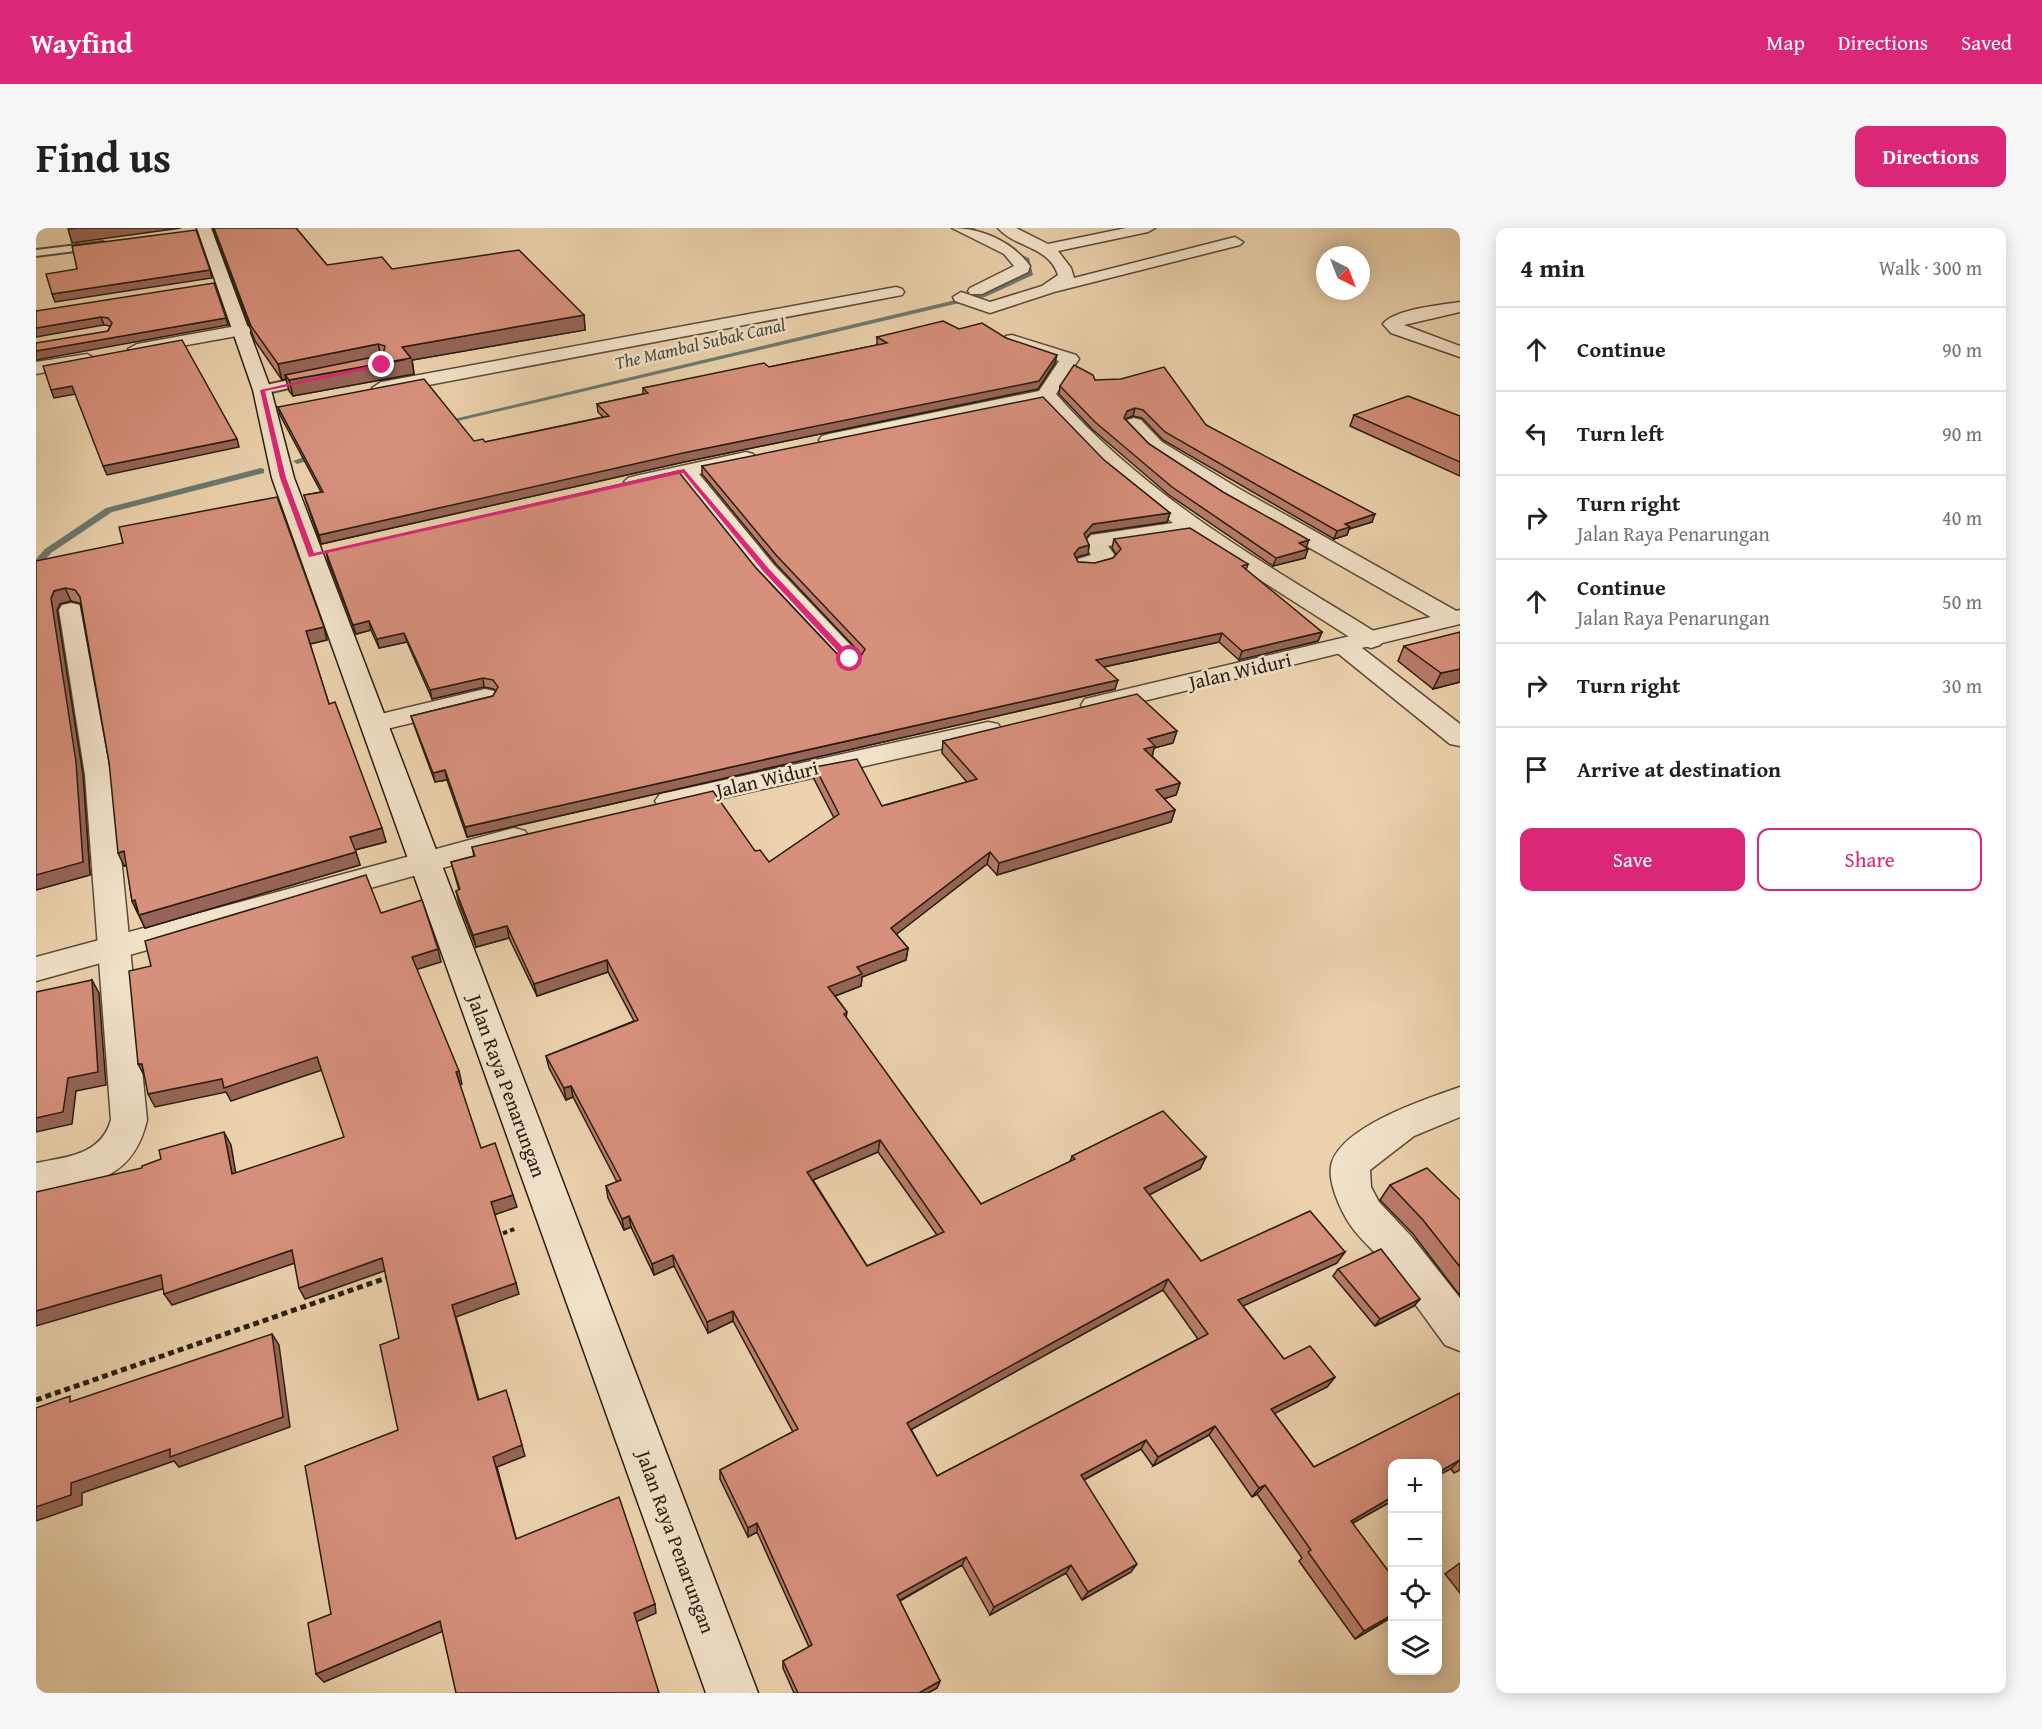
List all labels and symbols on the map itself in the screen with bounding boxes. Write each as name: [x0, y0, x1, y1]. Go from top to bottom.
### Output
north arrow: [1316, 246, 1370, 300]
water label: The Mambal Subak Canal: [612, 311, 788, 376]
route end: [368, 351, 394, 377]
route start: [836, 645, 862, 671]
street label: Jalan Widuri: [1183, 645, 1294, 697]
street label: Jalan Widuri: [710, 753, 821, 805]
street label: Jalan Raya Penarungan: [460, 988, 554, 1181]
street label: Jalan Raya Penarungan: [629, 1444, 723, 1637]

